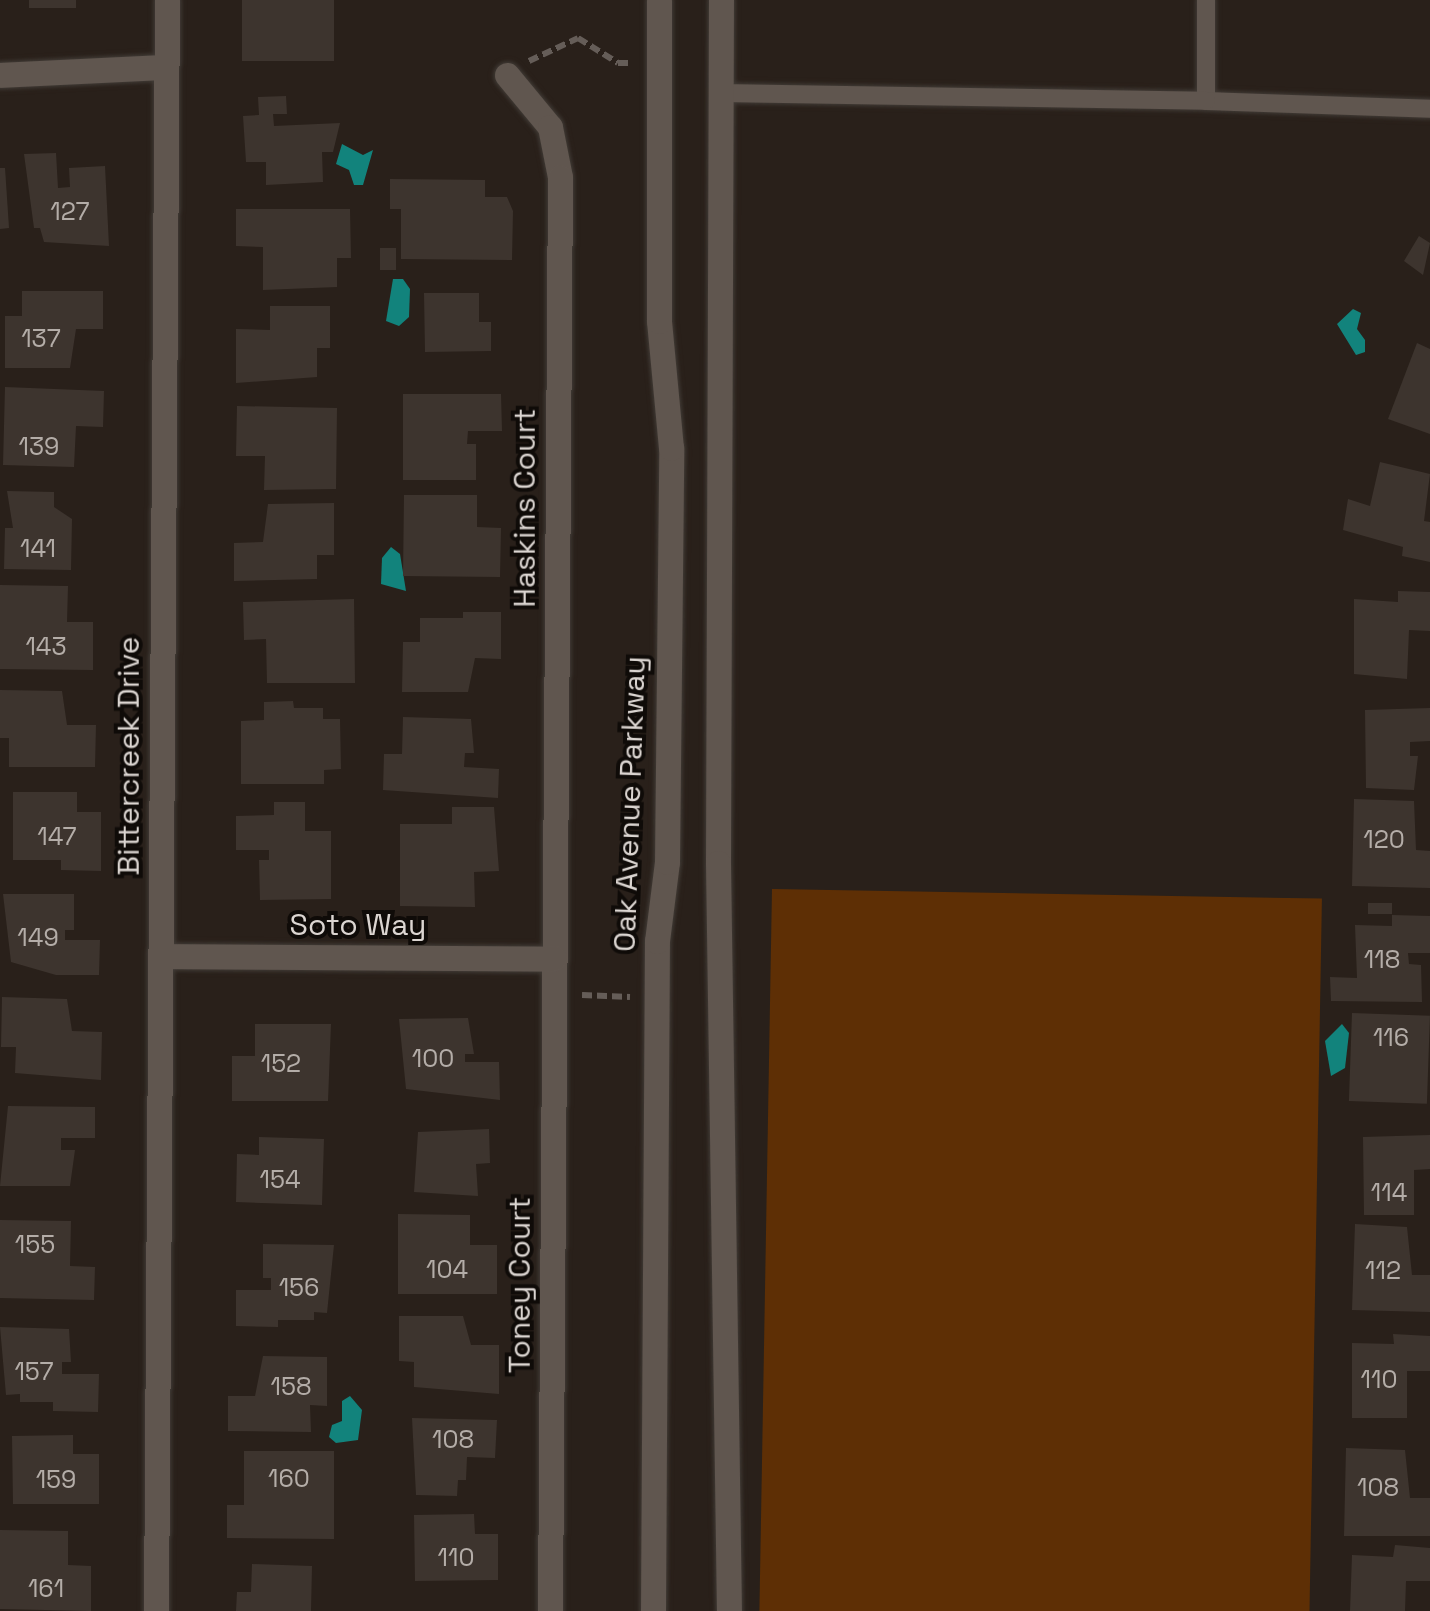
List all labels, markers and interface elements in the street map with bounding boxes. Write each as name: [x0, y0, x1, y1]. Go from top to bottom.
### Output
house number: 127: [50, 196, 90, 226]
house number: 137: [21, 323, 61, 353]
street label: Haskins Court: [507, 408, 543, 608]
house number: 139: [19, 431, 59, 461]
house number: 141: [20, 533, 56, 563]
house number: 143: [25, 631, 67, 661]
street label: Bittercreek Drive: [111, 636, 147, 876]
street label: Oak Avenue Parkway: [607, 655, 653, 953]
house number: 147: [37, 821, 77, 851]
house number: 120: [1363, 824, 1405, 854]
street label: Soto Way: [289, 907, 427, 943]
house number: 149: [17, 922, 59, 952]
house number: 118: [1364, 944, 1400, 974]
house number: 116: [1373, 1022, 1409, 1052]
house number: 100: [412, 1043, 454, 1073]
house number: 152: [261, 1048, 301, 1078]
house number: 154: [259, 1164, 301, 1194]
house number: 114: [1371, 1177, 1407, 1207]
street label: Toney Court: [502, 1197, 538, 1373]
house number: 155: [15, 1229, 55, 1259]
house number: 104: [426, 1254, 468, 1284]
house number: 112: [1365, 1255, 1401, 1285]
house number: 156: [279, 1272, 319, 1302]
house number: 157: [14, 1356, 54, 1386]
house number: 110: [1361, 1364, 1397, 1394]
house number: 158: [271, 1371, 311, 1401]
house number: 108: [432, 1424, 474, 1454]
house number: 160: [268, 1463, 310, 1493]
house number: 159: [36, 1464, 76, 1494]
house number: 108: [1357, 1472, 1399, 1502]
house number: 110: [438, 1542, 474, 1572]
house number: 161: [28, 1573, 64, 1603]

